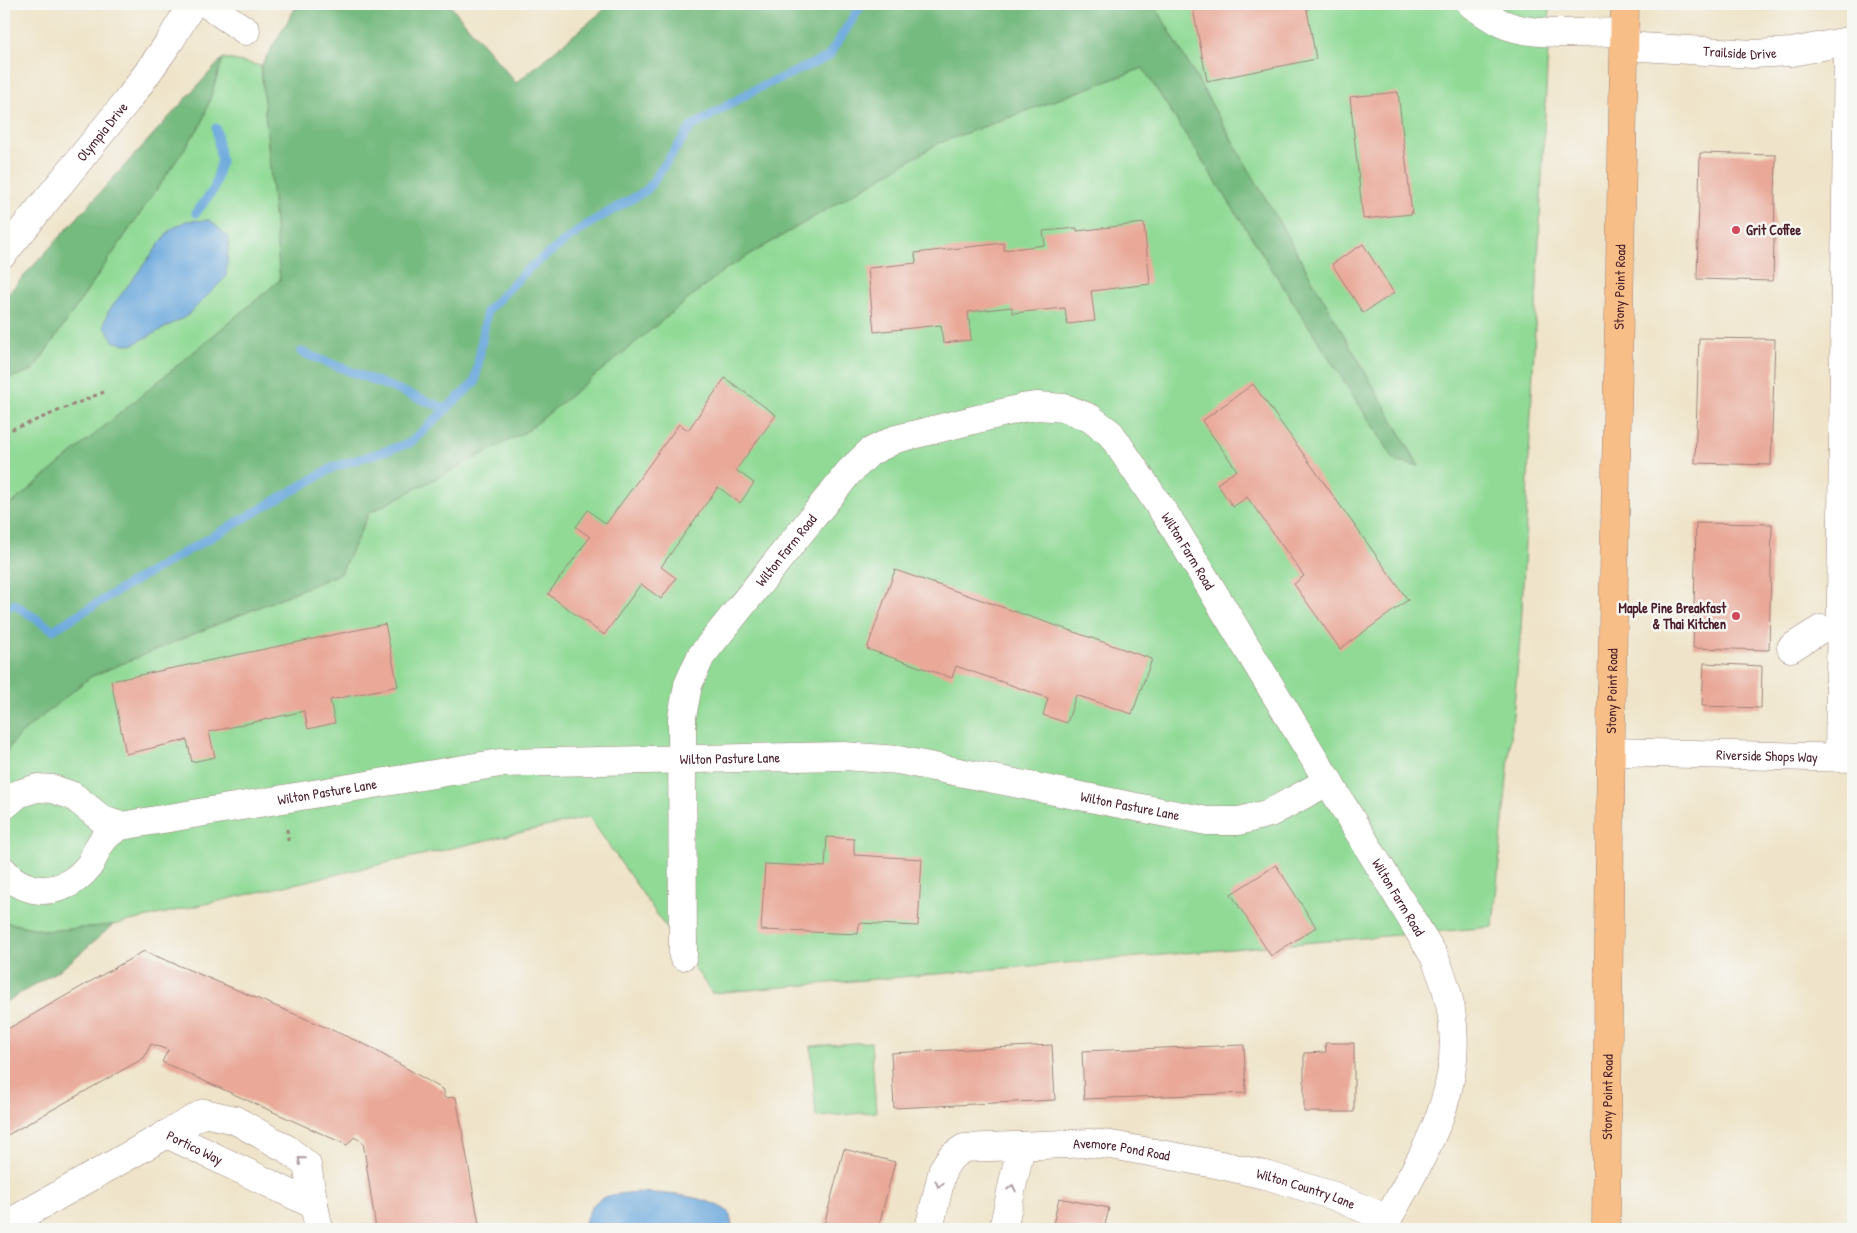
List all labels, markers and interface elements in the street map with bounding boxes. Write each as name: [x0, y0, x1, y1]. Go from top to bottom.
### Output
street label: Trailside Drive: [1703, 41, 1777, 63]
street label: Olympia Drive: [72, 97, 132, 165]
place label: Grit Coffee: [1746, 220, 1802, 239]
marker: Grit Coffee: [1730, 224, 1742, 236]
street label: Stony Point Road: [1609, 244, 1629, 330]
street label: Wilton Farm Road: [1157, 508, 1220, 593]
street label: Wilton Farm Road: [751, 510, 821, 590]
place label: Maple Pine Breakfast & Thai Kitchen: [1619, 598, 1727, 633]
marker: Maple Pine Breakfast & Thai Kitchen: [1730, 610, 1742, 622]
street label: Stony Point Road: [1601, 648, 1622, 734]
street label: Riverside Shops Way: [1716, 745, 1818, 767]
street label: Wilton Pasture Lane: [679, 747, 781, 768]
street label: Wilton Pasture Lane: [276, 774, 379, 809]
street label: Wilton Pasture Lane: [1079, 786, 1182, 824]
street label: Wilton Farm Road: [1368, 855, 1430, 940]
street label: Stony Point Road: [1597, 1054, 1617, 1140]
street label: Portico Way: [164, 1125, 226, 1170]
street label: Avemore Pond Road: [1073, 1133, 1172, 1165]
one-way arrow: [297, 1157, 306, 1166]
street label: Wilton Country Lane: [1255, 1163, 1359, 1213]
one-way arrow: [934, 1180, 945, 1189]
one-way arrow: [1006, 1183, 1017, 1192]

